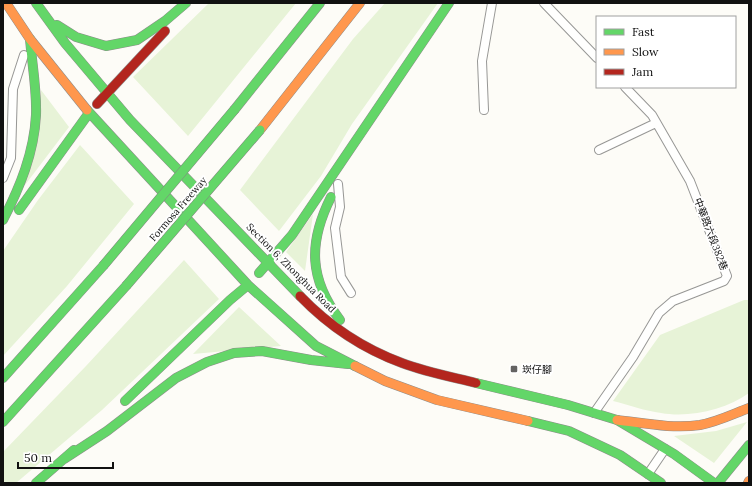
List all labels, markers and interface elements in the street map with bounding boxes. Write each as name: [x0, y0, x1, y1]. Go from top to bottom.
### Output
legend: [596, 16, 736, 88]
text: Fast: [632, 24, 655, 39]
text: Slow: [632, 44, 659, 59]
text: Jam: [631, 64, 653, 79]
street label: Formosa Freeway: [146, 173, 210, 244]
street label: 中華路六段382巷: [691, 196, 731, 272]
street label: Section 6, Zhonghua Road: [244, 221, 338, 315]
place label: 崁仔腳: [522, 363, 552, 376]
marker: 崁仔腳: [509, 364, 519, 374]
scale bar: [18, 444, 113, 470]
text: 50 m: [24, 450, 52, 465]

